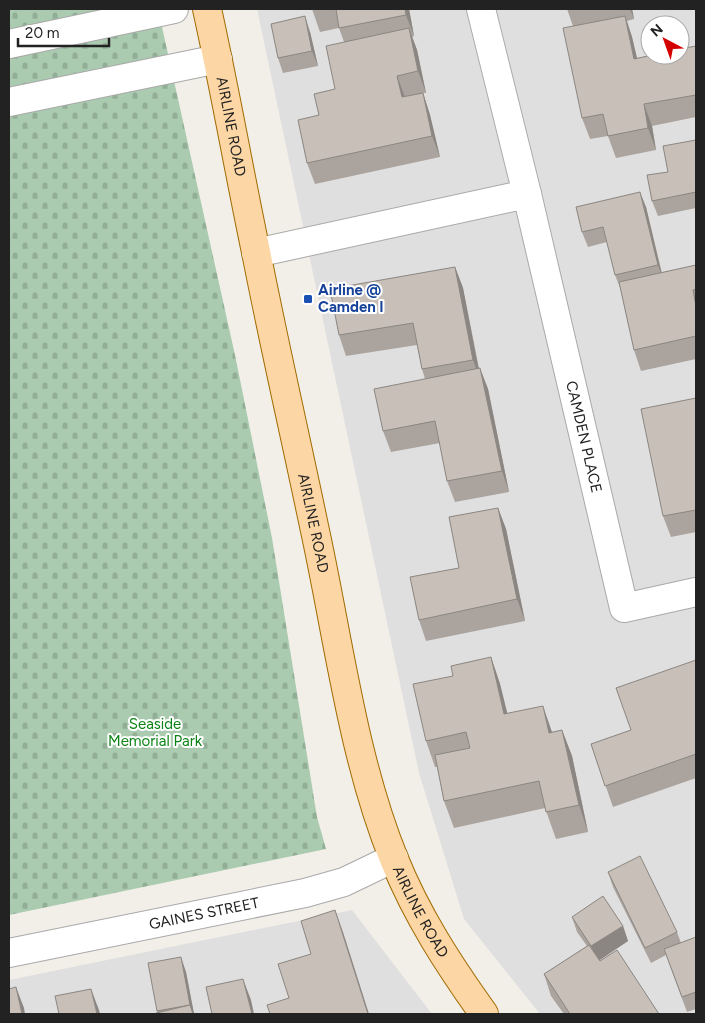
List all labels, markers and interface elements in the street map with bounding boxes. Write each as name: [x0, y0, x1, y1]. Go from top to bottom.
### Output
scale bar: [18, 15, 109, 47]
north arrow: [640, 15, 690, 65]
text: N: [647, 21, 666, 41]
text: 20 m: [25, 24, 59, 42]
street label: AIRLINE ROAD: [212, 75, 250, 178]
place label: Airline @ Camden I: [318, 281, 384, 316]
marker: Airline @ Camden I: [302, 293, 314, 305]
street label: CAMDEN PLACE: [562, 379, 606, 494]
street label: AIRLINE ROAD: [294, 472, 332, 574]
park label: Seaside Memorial Park: [108, 715, 203, 750]
street label: AIRLINE ROAD: [389, 863, 452, 961]
street label: GAINES STREET: [147, 893, 261, 933]

